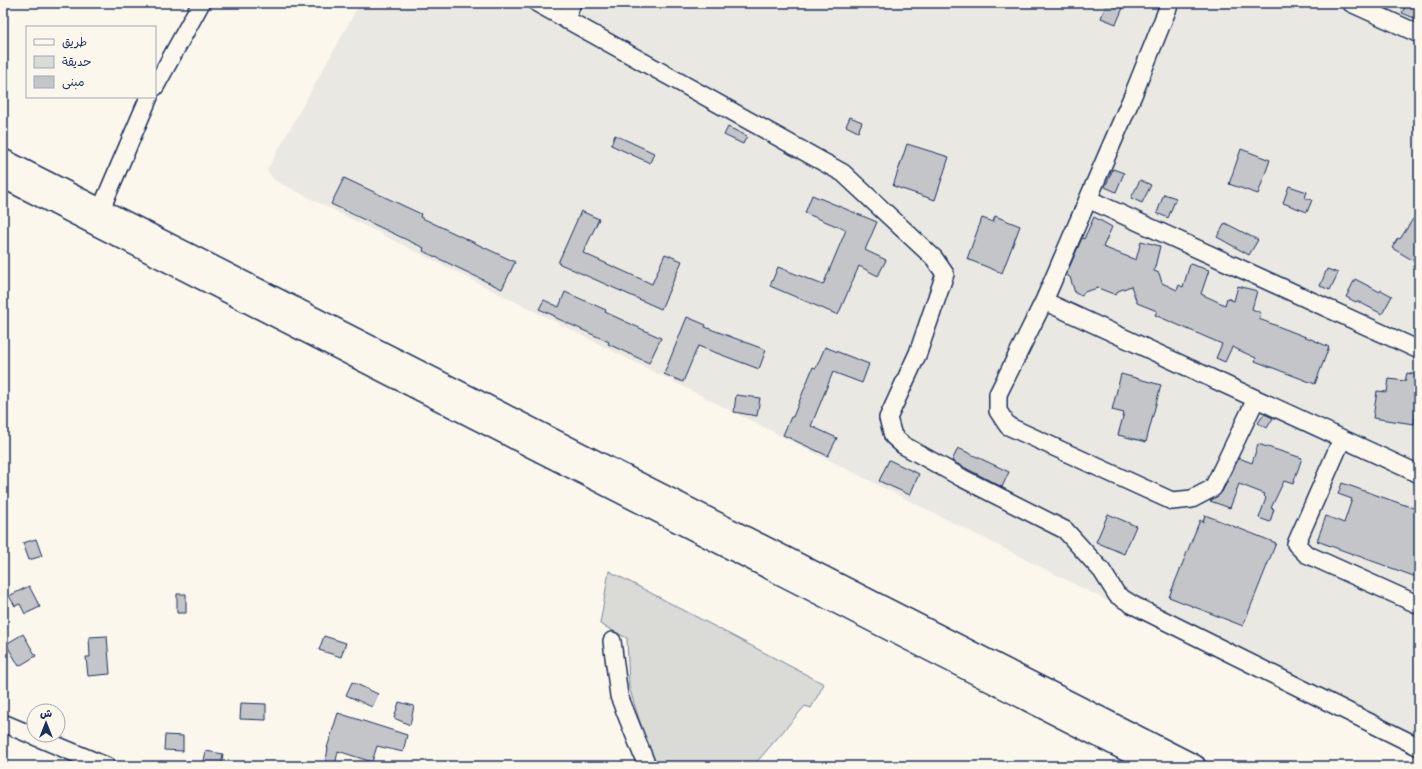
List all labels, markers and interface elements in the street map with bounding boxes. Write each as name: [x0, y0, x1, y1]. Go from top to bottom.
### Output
legend: [26, 26, 156, 98]
text: طريق: [62, 35, 87, 49]
text: حديقة: [62, 55, 91, 69]
text: مبنى: [62, 75, 85, 90]
north arrow: [26, 703, 66, 743]
text: ش: [40, 707, 52, 720]

